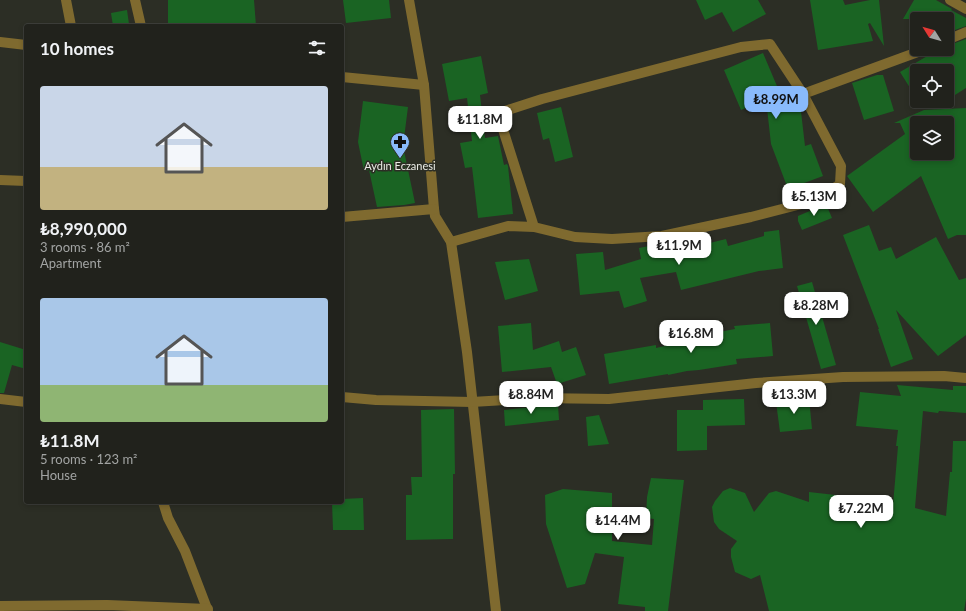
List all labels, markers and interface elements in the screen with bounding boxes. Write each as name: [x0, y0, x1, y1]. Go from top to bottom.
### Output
north arrow: [910, 12, 954, 56]
map controls: [910, 12, 954, 160]
icon: filters: [306, 37, 328, 59]
text: 10 homes: [40, 38, 114, 59]
button: locate: [910, 64, 954, 108]
pin: ₺8.99M: [743, 86, 809, 120]
text: ₺8.99M: [753, 91, 799, 107]
pin: ₺11.8M: [447, 106, 513, 140]
text: ₺11.8M: [457, 111, 503, 127]
icon: home: [148, 112, 220, 184]
button: layers: [910, 116, 954, 160]
pharmacy icon: Aydın Eczanesi: [389, 131, 411, 159]
place label: Aydın Eczanesi: [364, 159, 436, 172]
pin: ₺5.13M: [781, 183, 847, 217]
text: ₺5.13M: [791, 188, 837, 204]
text: ₺8,990,000: [40, 218, 127, 239]
pin: ₺11.9M: [646, 232, 712, 266]
text: ₺11.9M: [656, 237, 702, 253]
text: 3 rooms · 86 m²: [40, 239, 130, 255]
text: Apartment: [40, 255, 101, 271]
pin: ₺8.28M: [783, 292, 849, 326]
text: ₺8.28M: [793, 297, 839, 313]
pin: ₺16.8M: [658, 320, 724, 354]
icon: home: [148, 324, 220, 396]
text: ₺16.8M: [668, 325, 714, 341]
pin: ₺8.84M: [498, 381, 564, 415]
pin: ₺13.3M: [761, 381, 827, 415]
text: ₺8.84M: [508, 386, 554, 402]
text: ₺13.3M: [771, 386, 817, 402]
text: ₺11.8M: [40, 430, 100, 451]
text: 5 rooms · 123 m²: [40, 451, 137, 467]
text: House: [40, 467, 77, 483]
pin: ₺7.22M: [828, 495, 894, 529]
text: ₺7.22M: [838, 500, 884, 516]
pin: ₺14.4M: [585, 507, 651, 541]
text: ₺14.4M: [595, 512, 641, 528]

